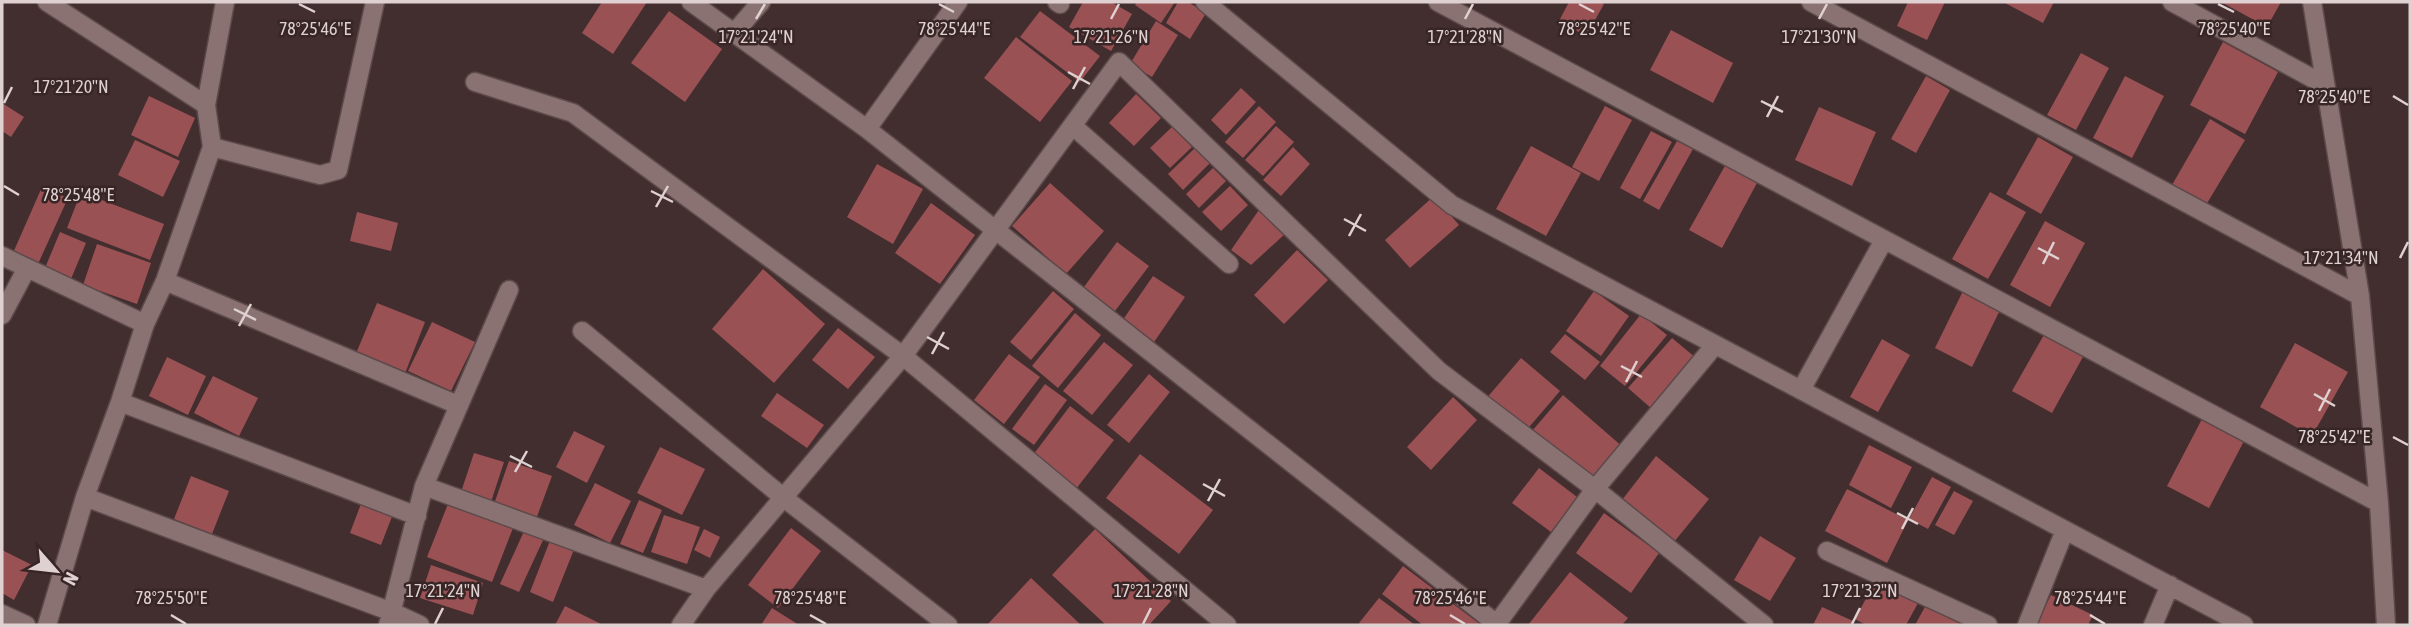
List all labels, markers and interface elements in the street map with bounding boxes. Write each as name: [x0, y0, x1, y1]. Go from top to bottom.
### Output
text: 78°25'46"E: [279, 18, 351, 39]
text: 78°25'44"E: [918, 18, 990, 39]
text: 78°25'42"E: [1558, 18, 1630, 39]
text: 78°25'40"E: [2198, 18, 2270, 39]
text: 17°21'24"N: [718, 26, 794, 47]
text: 17°21'26"N: [1073, 26, 1149, 47]
text: 17°21'28"N: [1427, 26, 1503, 47]
text: 17°21'30"N: [1781, 26, 1857, 47]
text: 17°21'20"N: [33, 76, 109, 97]
text: 78°25'40"E: [2298, 86, 2370, 107]
text: 78°25'48"E: [42, 184, 114, 205]
text: 17°21'34"N: [2303, 247, 2379, 268]
text: 78°25'42"E: [2298, 426, 2370, 447]
north arrow: [21, 536, 91, 606]
text: N: [59, 569, 83, 589]
text: 17°21'24"N: [405, 580, 481, 601]
text: 17°21'28"N: [1113, 580, 1189, 601]
text: 17°21'32"N: [1822, 580, 1898, 601]
text: 78°25'50"E: [135, 587, 207, 608]
text: 78°25'48"E: [774, 587, 846, 608]
text: 78°25'46"E: [1414, 587, 1486, 608]
text: 78°25'44"E: [2054, 587, 2126, 608]

